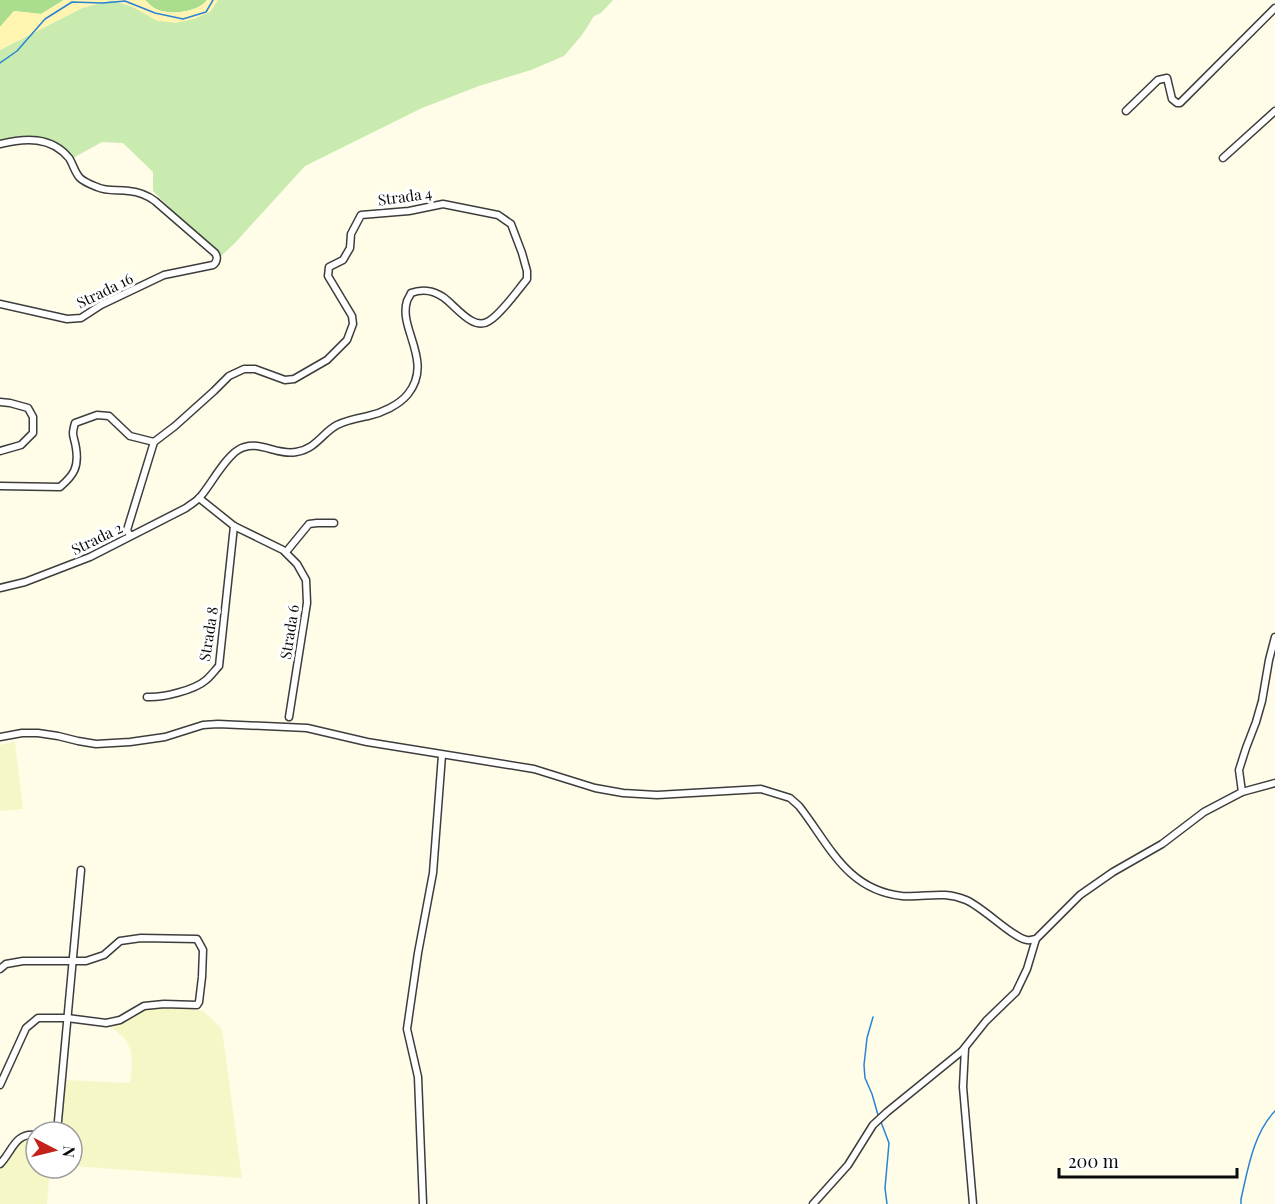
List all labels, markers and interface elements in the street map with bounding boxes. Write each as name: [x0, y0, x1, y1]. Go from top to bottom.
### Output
street label: Strada 4: [377, 182, 433, 210]
street label: Strada 16: [73, 268, 136, 312]
street label: Strada 2: [68, 517, 125, 559]
street label: Strada 6: [275, 603, 303, 661]
street label: Strada 8: [194, 605, 222, 663]
north arrow: [24, 1120, 84, 1180]
scale bar: [1059, 1141, 1238, 1179]
text: N: [58, 1145, 81, 1159]
text: 200 m: [1068, 1149, 1119, 1173]

